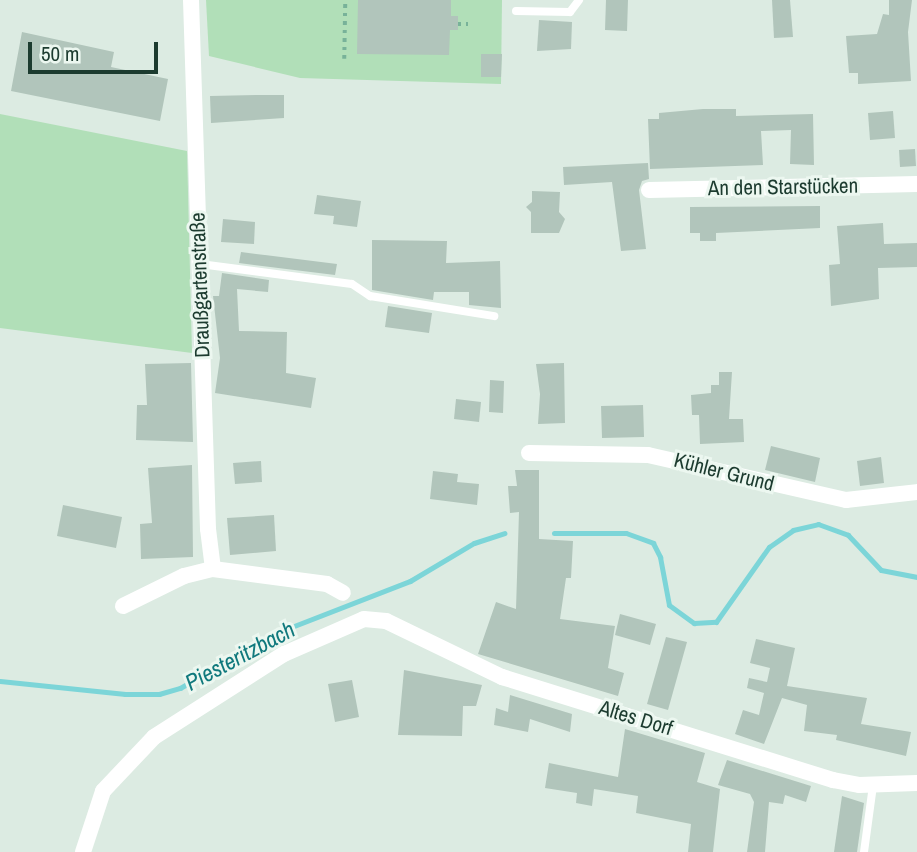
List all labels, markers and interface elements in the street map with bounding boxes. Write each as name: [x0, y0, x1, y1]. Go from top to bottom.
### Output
scale bar: [32, 28, 161, 72]
text: 50 m: [41, 39, 79, 68]
street label: An den Starstücken: [708, 173, 858, 201]
street label: Draußgartenstraße: [185, 212, 215, 358]
street label: Kühler Grund: [671, 447, 777, 497]
water label: Piesteritzbach: [180, 616, 300, 696]
street label: Altes Dorf: [596, 695, 676, 741]

